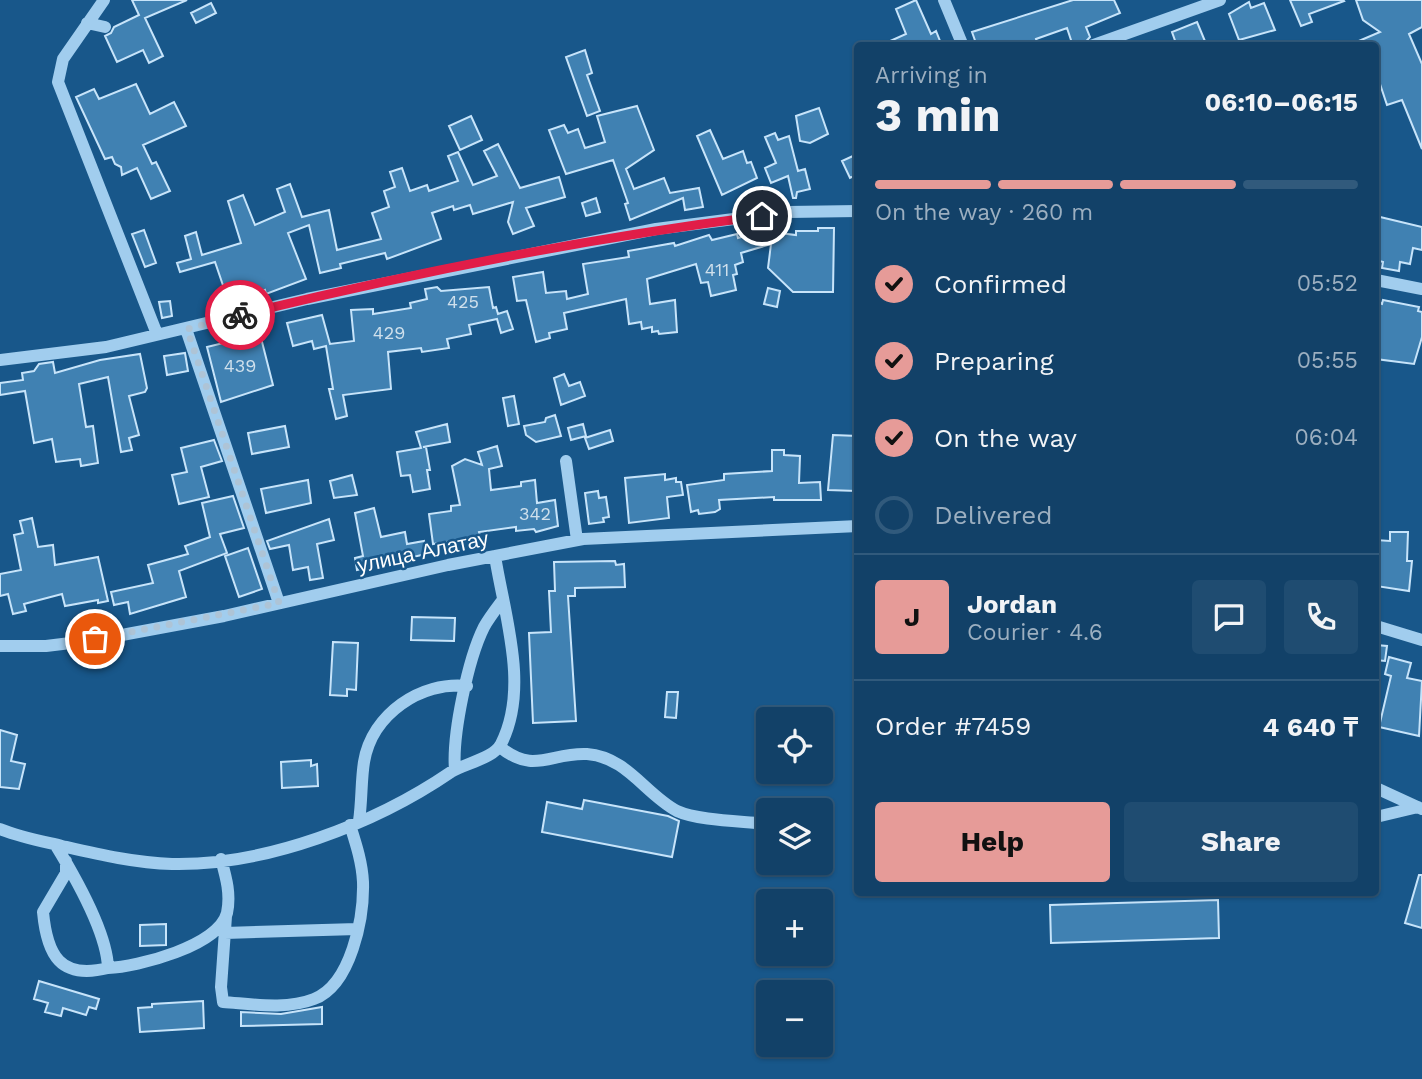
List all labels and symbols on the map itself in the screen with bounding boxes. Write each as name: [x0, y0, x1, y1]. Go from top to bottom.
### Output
pin: [732, 186, 792, 246]
house number: 411: [705, 259, 729, 280]
courier: [205, 280, 275, 350]
house number: 425: [447, 291, 479, 312]
house number: 429: [373, 322, 405, 343]
house number: 439: [224, 355, 256, 376]
house number: 342: [519, 503, 551, 524]
street label: улица Алатау: [355, 525, 491, 578]
pin: [65, 609, 125, 669]

